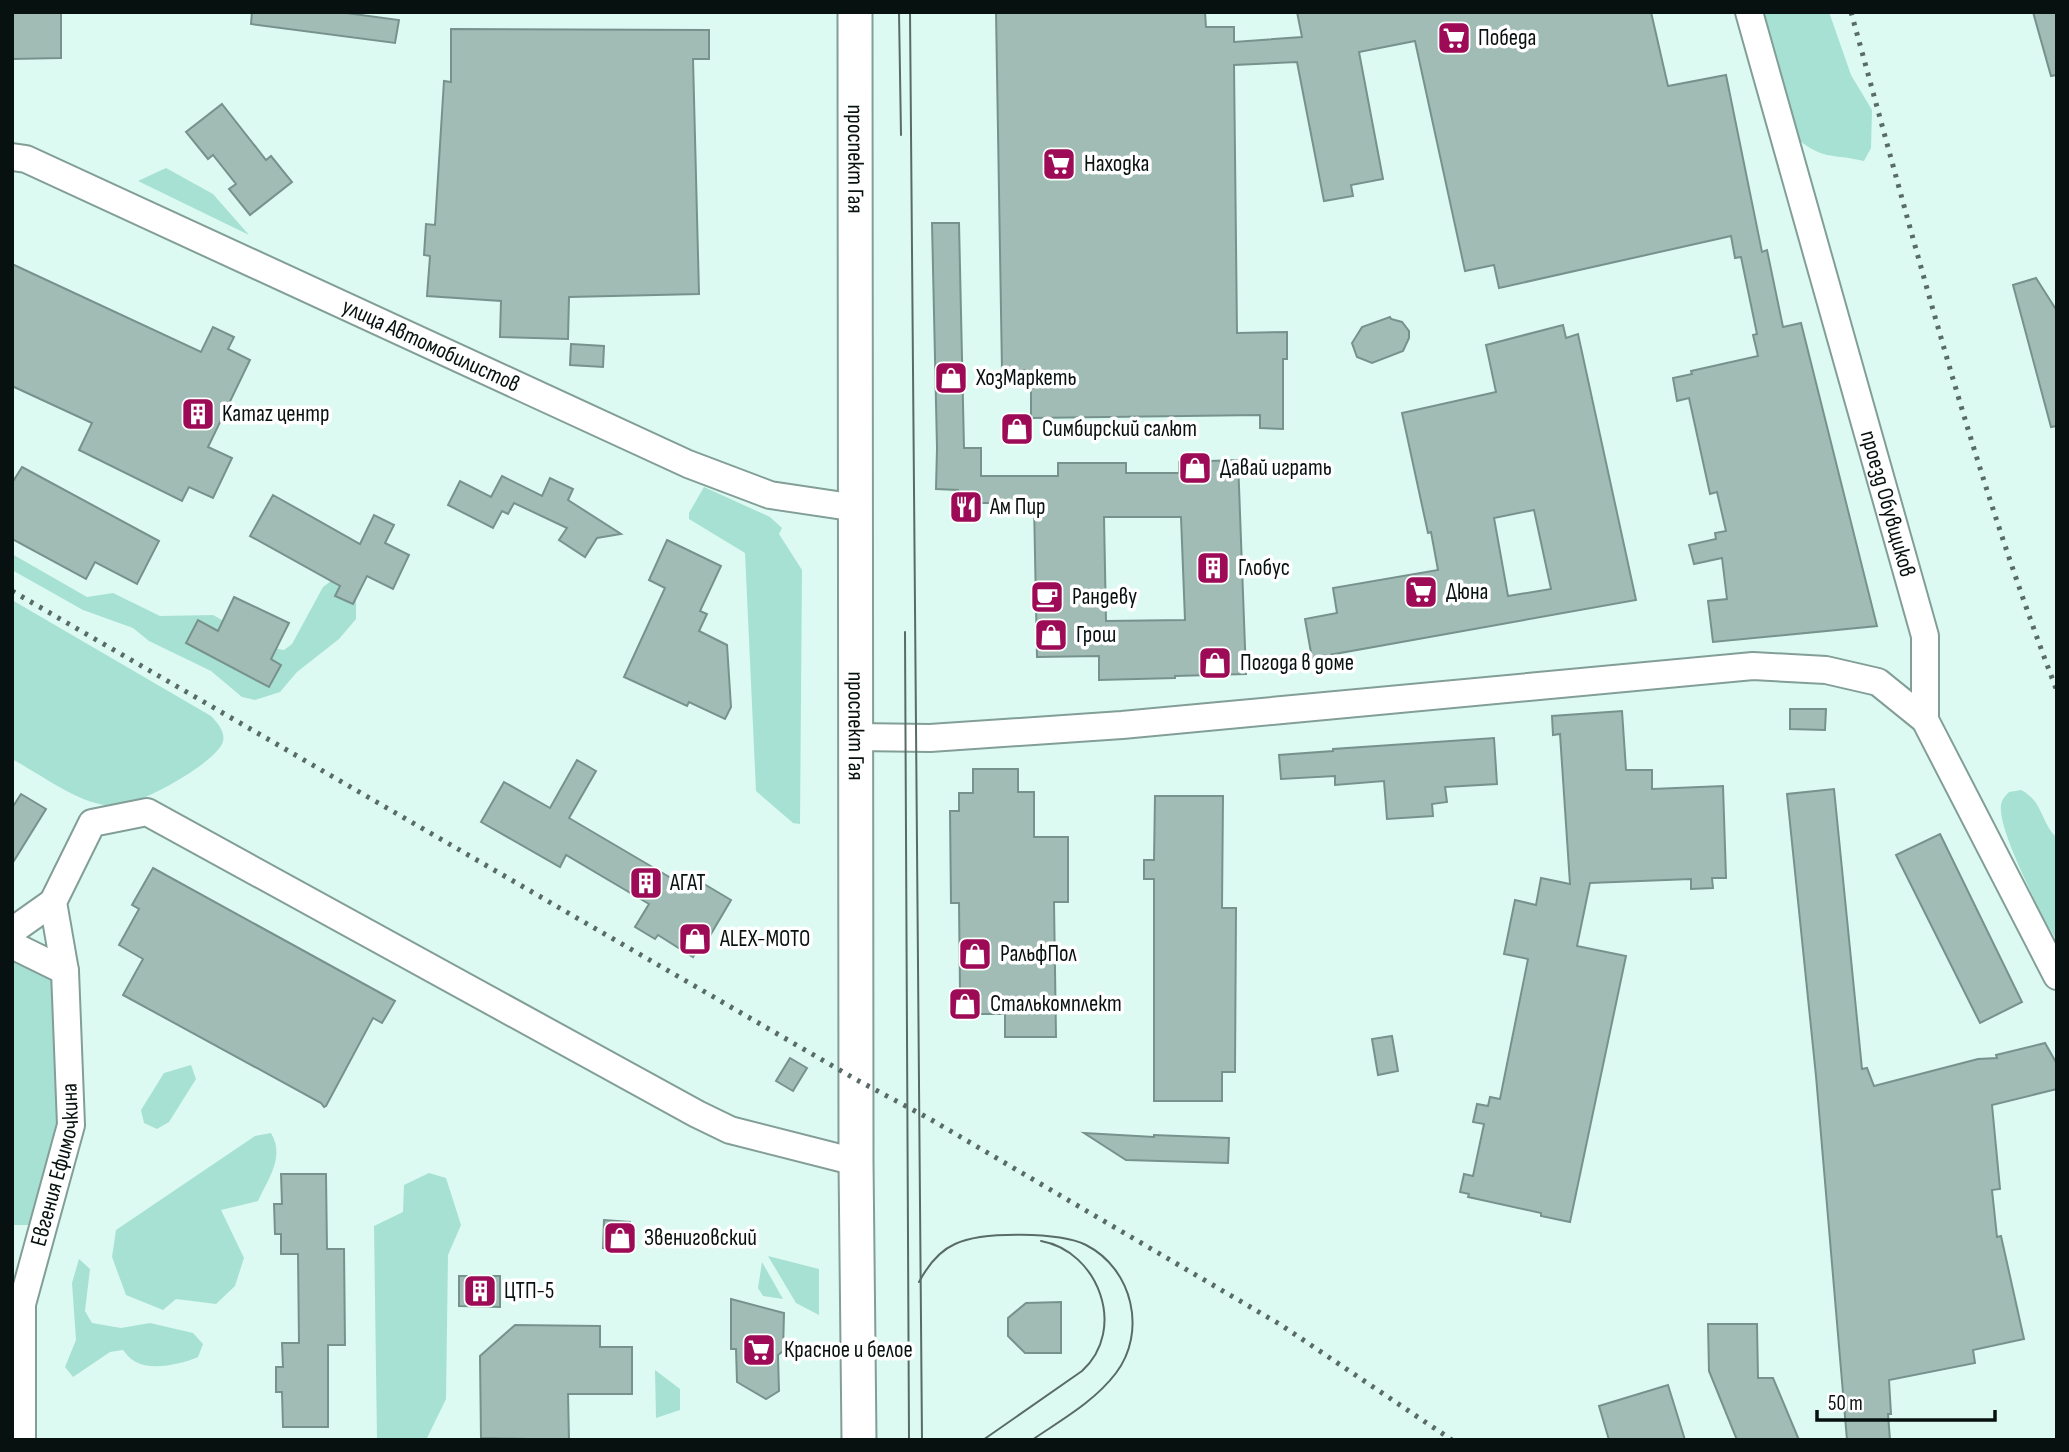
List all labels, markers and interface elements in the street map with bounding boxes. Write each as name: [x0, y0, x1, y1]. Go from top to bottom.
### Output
supermarket icon: Победа: [1435, 19, 1473, 57]
place label: Победа: [1478, 24, 1536, 52]
street label: проспект Гая: [841, 104, 869, 214]
supermarket icon: Находка: [1040, 145, 1078, 183]
place label: Находка: [1084, 150, 1149, 178]
street label: улица Автомобилистов: [338, 293, 524, 399]
shop icon: ХозМаркеть: [932, 359, 970, 397]
place label: ХозМаркеть: [975, 364, 1077, 392]
building icon: Kamaz центр: [179, 395, 217, 433]
place label: Kamaz центр: [222, 400, 329, 428]
shop icon: Симбирский салют: [998, 410, 1036, 448]
place label: Симбирский салют: [1042, 415, 1197, 443]
street label: проезд Обувщиков: [1854, 427, 1922, 580]
shop icon: Давай играть: [1176, 449, 1214, 487]
place label: Давай играть: [1220, 454, 1332, 482]
restaurant icon: Ам Пир: [947, 488, 985, 526]
place label: Ам Пир: [989, 493, 1046, 521]
building icon: Глобус: [1194, 549, 1232, 587]
place label: Глобус: [1238, 554, 1290, 582]
supermarket icon: Дюна: [1402, 573, 1440, 611]
cafe icon: Рандеву: [1028, 578, 1066, 616]
place label: Дюна: [1446, 578, 1488, 606]
place label: Рандеву: [1072, 583, 1137, 611]
shop icon: Грош: [1032, 616, 1070, 654]
place label: Грош: [1076, 621, 1116, 649]
shop icon: Погода в доме: [1196, 644, 1234, 682]
place label: Погода в доме: [1240, 649, 1354, 677]
street label: проспект Гая: [842, 671, 870, 781]
building icon: АГАТ: [627, 864, 665, 902]
place label: АГАТ: [669, 869, 706, 897]
shop icon: ALEX-MOTO: [676, 920, 714, 958]
place label: ALEX-MOTO: [719, 925, 810, 953]
shop icon: РальфПол: [956, 935, 994, 973]
place label: РальфПол: [1000, 940, 1078, 968]
shop icon: Сталькомплект: [946, 985, 984, 1023]
place label: Сталькомплект: [990, 990, 1122, 1018]
street label: Евгения Ефимочкина: [24, 1083, 85, 1249]
shop icon: Звениговский: [601, 1219, 639, 1257]
place label: Звениговский: [644, 1224, 757, 1252]
building icon: ЦТП-5: [461, 1272, 499, 1310]
place label: ЦТП-5: [504, 1277, 554, 1305]
supermarket icon: Красное и белое: [740, 1331, 778, 1369]
place label: Красное и белое: [784, 1336, 913, 1364]
scale bar: [1817, 1378, 1996, 1422]
text: 50 m: [1828, 1391, 1863, 1416]

